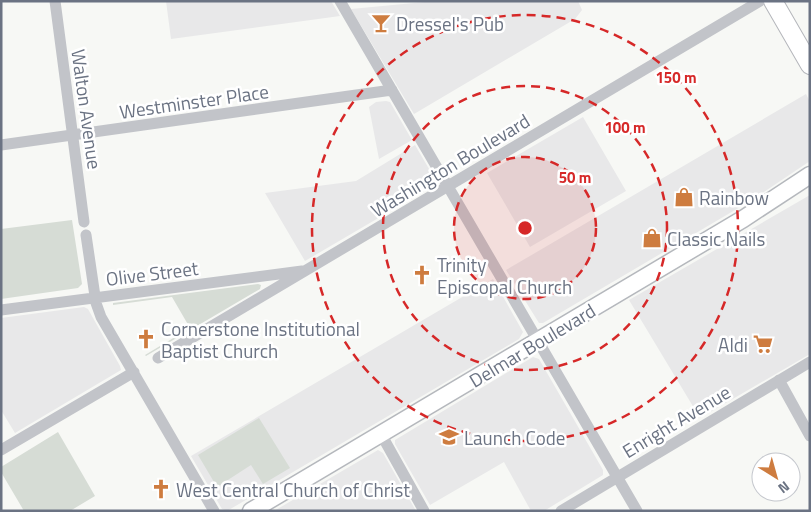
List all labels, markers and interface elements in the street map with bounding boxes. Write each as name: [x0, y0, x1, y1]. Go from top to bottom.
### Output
place label: Dressel's Pub: [396, 9, 504, 38]
bar icon: Dressel's Pub: [370, 12, 392, 34]
street label: Walton Avenue: [64, 47, 110, 171]
text: 150 m: [655, 66, 697, 89]
street label: Westminster Place: [117, 76, 271, 126]
street label: Washington Boulevard: [365, 106, 535, 224]
text: 100 m: [604, 116, 646, 139]
text: 50 m: [559, 166, 591, 189]
place label: Rainbow: [699, 183, 769, 212]
shop icon: Rainbow: [673, 186, 695, 208]
centre of rings: [516, 219, 534, 237]
place label: Classic Nails: [667, 224, 765, 253]
shop icon: Classic Nails: [641, 227, 663, 249]
place label: Trinity Episcopal Church: [437, 250, 572, 301]
street label: Olive Street: [104, 253, 200, 293]
church icon: Trinity Episcopal Church: [411, 264, 433, 286]
street label: Delmar Boulevard: [463, 296, 601, 394]
place label: Cornerstone Institutional Baptist Church: [161, 314, 360, 365]
church icon: Cornerstone Institutional Baptist Church: [135, 328, 157, 350]
place label: Aldi: [718, 330, 748, 359]
supermarket icon: Aldi: [752, 333, 774, 355]
street label: Enright Avenue: [616, 377, 736, 465]
place label: Launch Code: [464, 423, 565, 452]
school or university icon: Launch Code: [438, 426, 460, 448]
north arrow: [751, 452, 801, 502]
place label: West Central Church of Christ: [176, 475, 410, 504]
text: N: [774, 476, 794, 499]
church icon: West Central Church of Christ: [150, 478, 172, 500]

